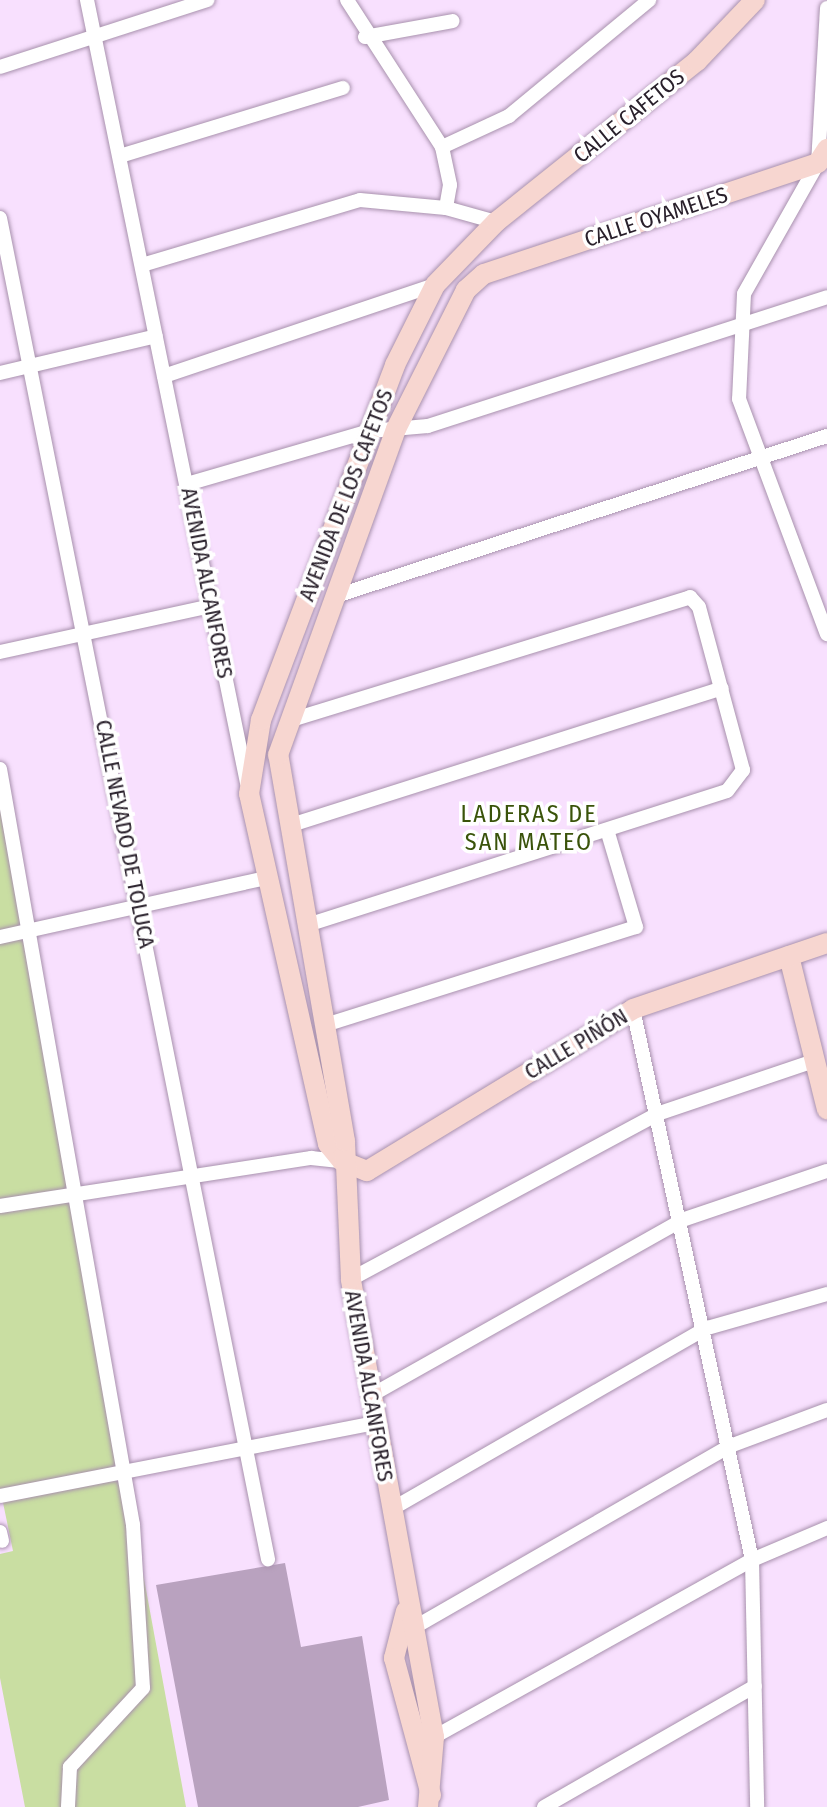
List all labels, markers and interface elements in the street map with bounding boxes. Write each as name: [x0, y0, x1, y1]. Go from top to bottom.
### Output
street label: CALLE CAFETOS: [568, 63, 690, 169]
street label: CALLE OYAMELES: [581, 181, 731, 253]
street label: AVENIDA DE LOS CAFETOS: [293, 385, 399, 605]
street label: AVENIDA ALCANFORES: [176, 485, 238, 681]
street label: CALLE NEVADO DE TOLUCA: [90, 718, 160, 950]
district label: LADERAS DE SAN MATEO: [461, 801, 597, 857]
street label: CALLE PIÑÓN: [520, 1003, 632, 1085]
street label: AVENIDA ALCANFORES: [339, 1288, 399, 1484]

